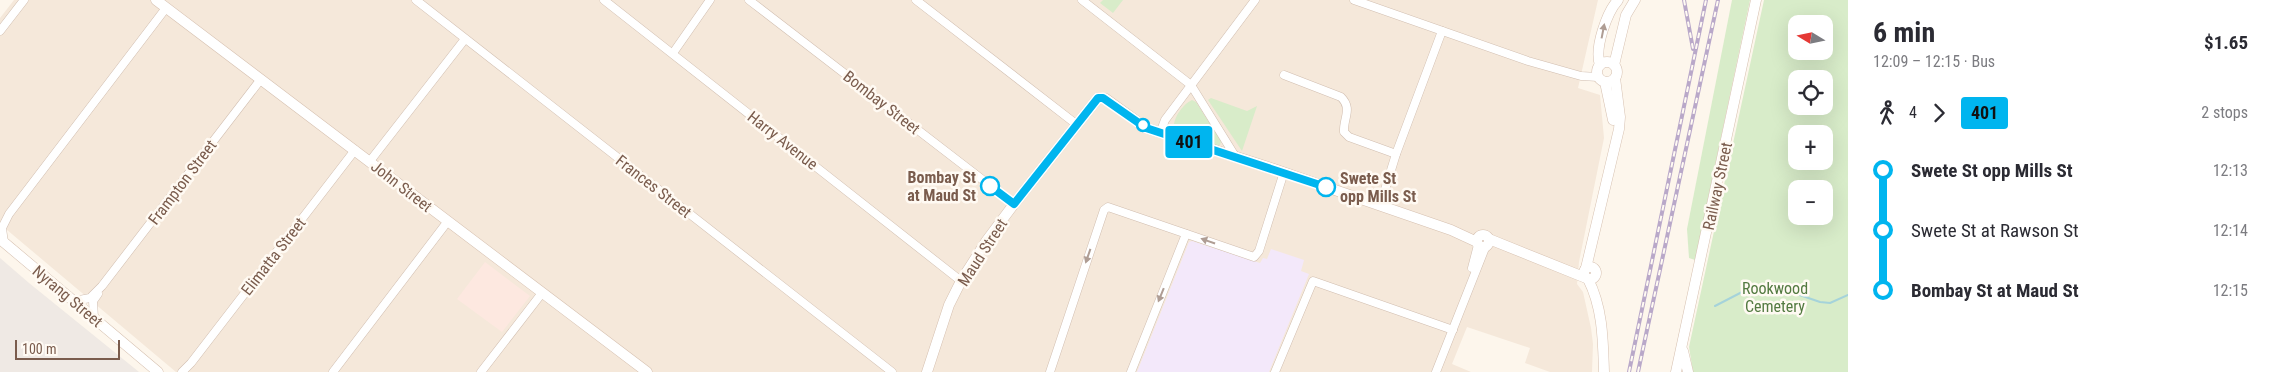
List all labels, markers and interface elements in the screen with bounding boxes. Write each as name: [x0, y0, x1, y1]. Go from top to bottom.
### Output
north arrow: [1788, 15, 1832, 60]
map controls: [1788, 15, 1833, 225]
text: 6 min: [1873, 16, 1935, 49]
one-way arrow: [1600, 22, 1608, 38]
text: $1.65: [2204, 31, 2248, 54]
text: 12:09 – 12:15 · Bus: [1873, 52, 1995, 71]
street label: Bombay Street: [840, 67, 924, 138]
button: locate: [1788, 70, 1833, 115]
icon: walk: [1873, 99, 1901, 127]
icon: forward: [1925, 99, 1953, 127]
text: 401: [1971, 102, 1998, 123]
text: 4: [1909, 103, 1917, 122]
text: 2 stops: [2201, 103, 2248, 122]
street label: Harry Avenue: [744, 107, 822, 174]
unlabelled marker: [1136, 118, 1150, 132]
button: +: [1788, 125, 1833, 170]
line badge: 401: [1160, 126, 1218, 158]
text: 401: [1175, 131, 1203, 152]
street label: Frampton Street: [144, 136, 221, 228]
street label: Railway Street: [1699, 140, 1736, 232]
street label: Frances Street: [612, 151, 696, 222]
street label: John Street: [367, 157, 436, 216]
text: Swete St opp Mills St: [1911, 159, 2073, 182]
text: 12:13: [2213, 161, 2248, 180]
place label: Bombay St at Maud St: [907, 168, 976, 205]
place label: Swete St opp Mills St: [1340, 169, 1416, 206]
marker: Bombay St at Maud St: [980, 176, 1000, 196]
marker: Swete St opp Mills St: [1316, 177, 1336, 197]
button: −: [1788, 180, 1833, 225]
street label: Elimatta Street: [237, 213, 310, 299]
street label: Maud Street: [954, 215, 1011, 290]
text: Swete St at Rawson St: [1911, 219, 2079, 242]
text: 12:14: [2213, 221, 2248, 240]
one-way arrow: [1201, 237, 1216, 244]
one-way arrow: [1084, 249, 1092, 264]
street label: Nyrang Street: [29, 262, 107, 331]
park label: Rookwood Cemetery: [1742, 279, 1808, 316]
text: Bombay St at Maud St: [1911, 279, 2078, 302]
text: 12:15: [2213, 281, 2248, 300]
one-way arrow: [1157, 288, 1165, 302]
scale bar: [15, 337, 120, 360]
text: 100 m: [22, 341, 57, 357]

